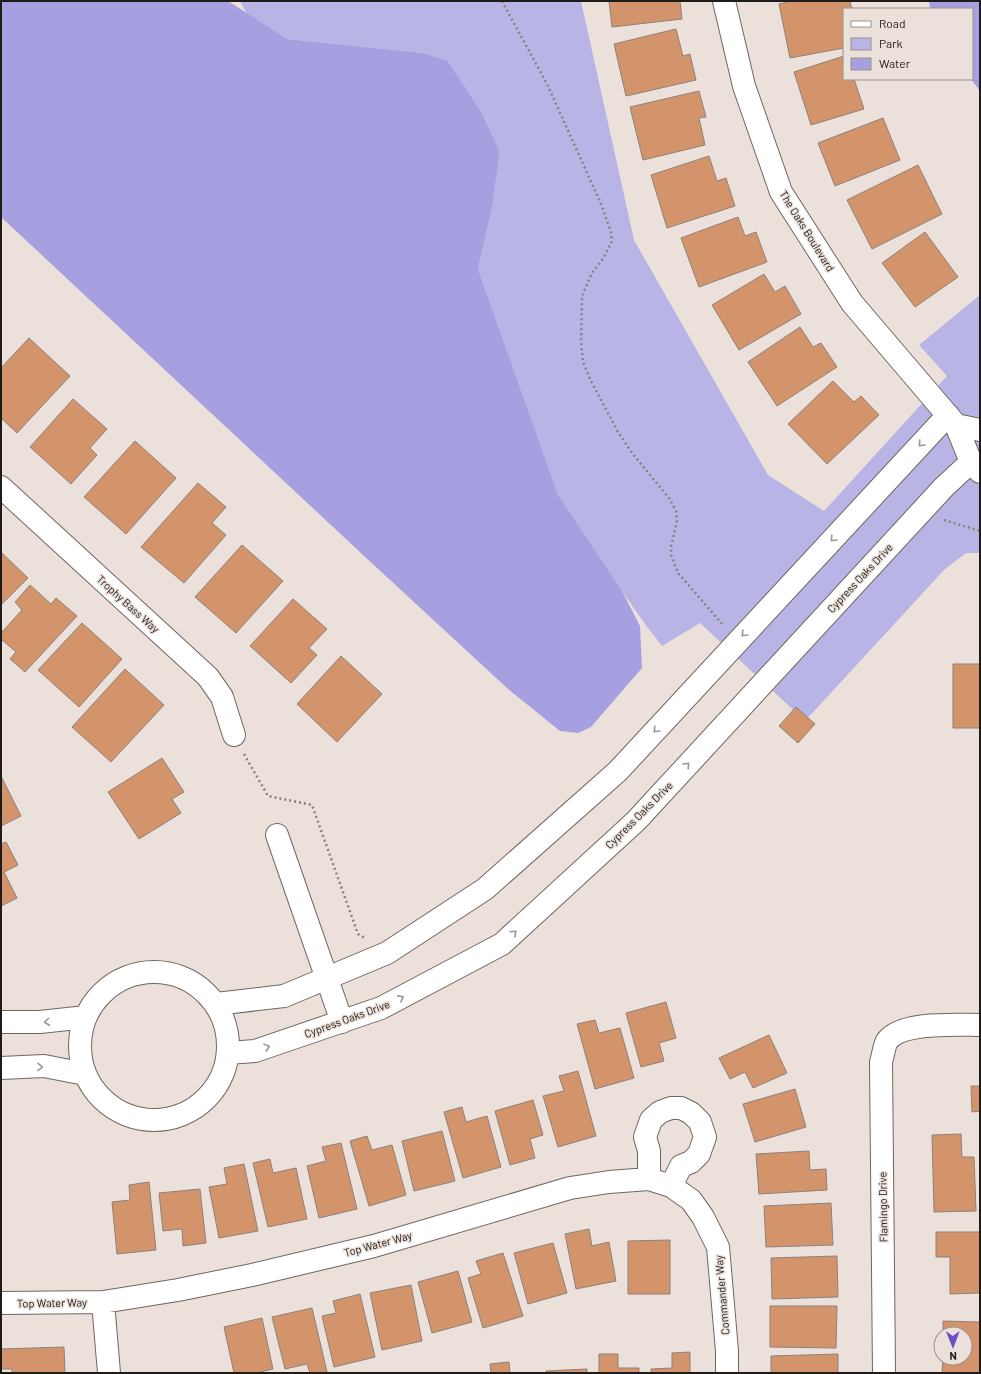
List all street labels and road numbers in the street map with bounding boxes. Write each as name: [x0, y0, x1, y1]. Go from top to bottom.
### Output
street label: The Oaks Boulevard: [777, 188, 838, 274]
street label: Cypress Oaks Drive: [824, 540, 895, 615]
street label: Trophy Bass Way: [94, 572, 162, 635]
street label: Cypress Oaks Drive: [602, 778, 675, 851]
street label: Cypress Oaks Drive: [302, 997, 391, 1040]
street label: Flamingo Drive: [875, 1171, 890, 1243]
street label: Top Water Way: [342, 1228, 413, 1259]
street label: Commander Way: [712, 1255, 731, 1336]
street label: Top Water Way: [17, 1295, 87, 1310]

